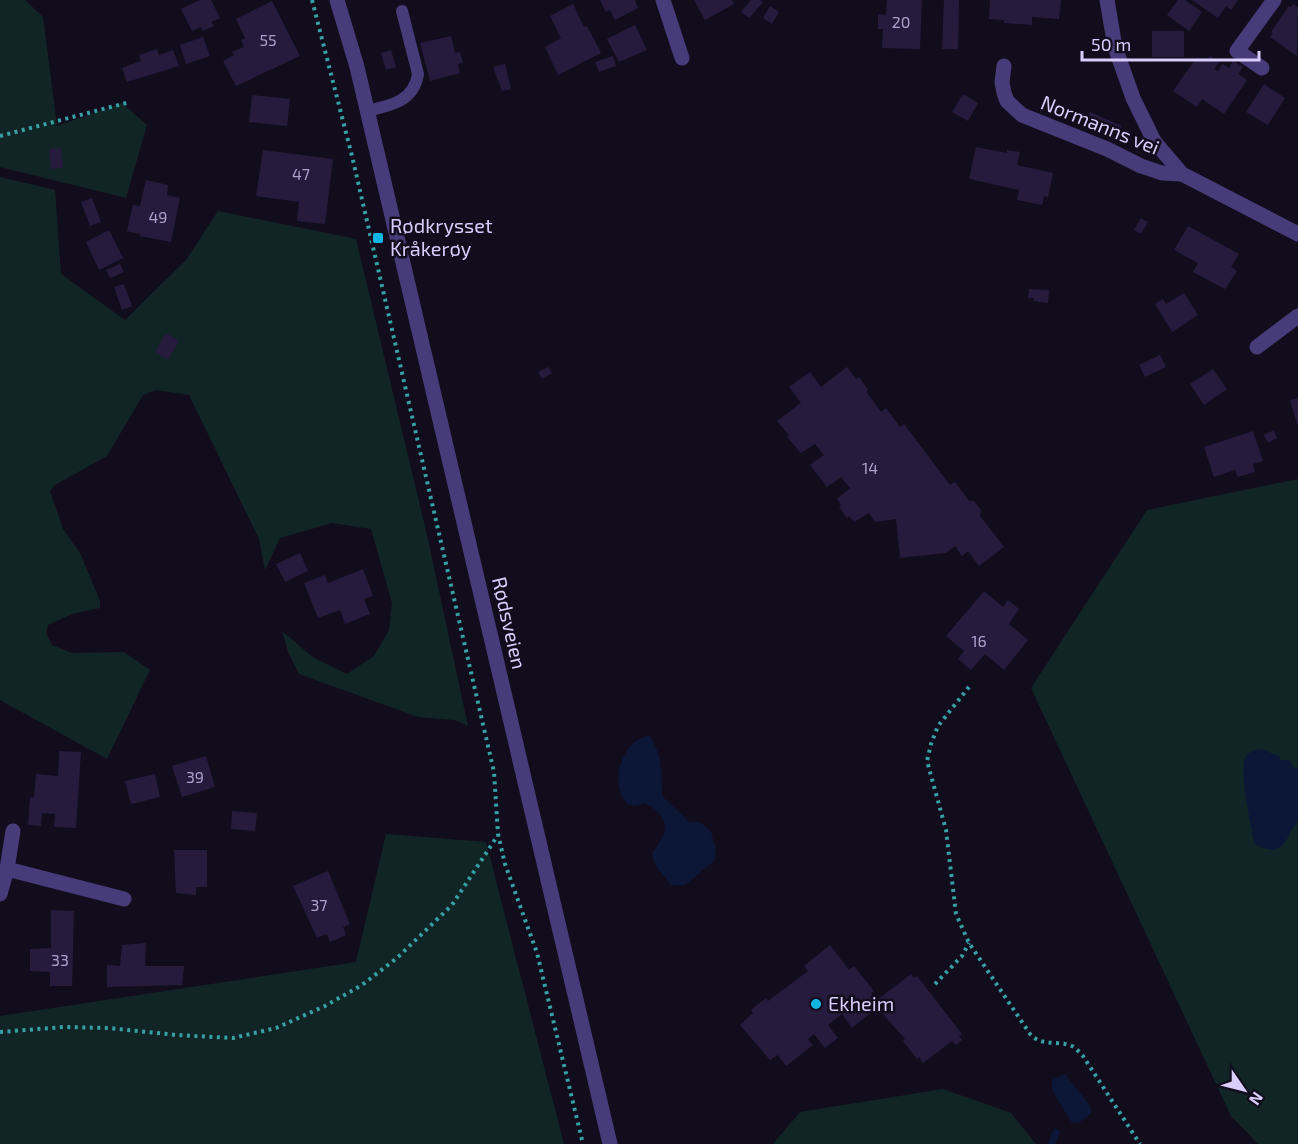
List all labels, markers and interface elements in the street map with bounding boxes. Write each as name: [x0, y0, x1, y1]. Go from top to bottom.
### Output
house number: 20: [892, 12, 910, 31]
scale bar: [1082, 24, 1259, 62]
house number: 55: [259, 30, 277, 49]
text: 50 m: [1091, 33, 1131, 55]
street label: Normanns vei: [1038, 89, 1163, 159]
house number: 47: [292, 164, 310, 183]
house number: 49: [149, 207, 168, 226]
place label: Rødkrysset Kråkerøy: [390, 213, 493, 260]
marker: Rødkrysset Kråkerøy: [371, 231, 385, 245]
house number: 14: [862, 458, 878, 477]
street label: Rødsveien: [488, 574, 532, 671]
house number: 16: [971, 631, 987, 650]
house number: 39: [186, 767, 204, 786]
house number: 37: [310, 895, 328, 914]
house number: 33: [51, 950, 69, 969]
place label: Ekheim: [828, 991, 894, 1015]
marker: Ekheim: [809, 997, 823, 1011]
north arrow: [1214, 1060, 1274, 1120]
text: N: [1246, 1089, 1268, 1109]

